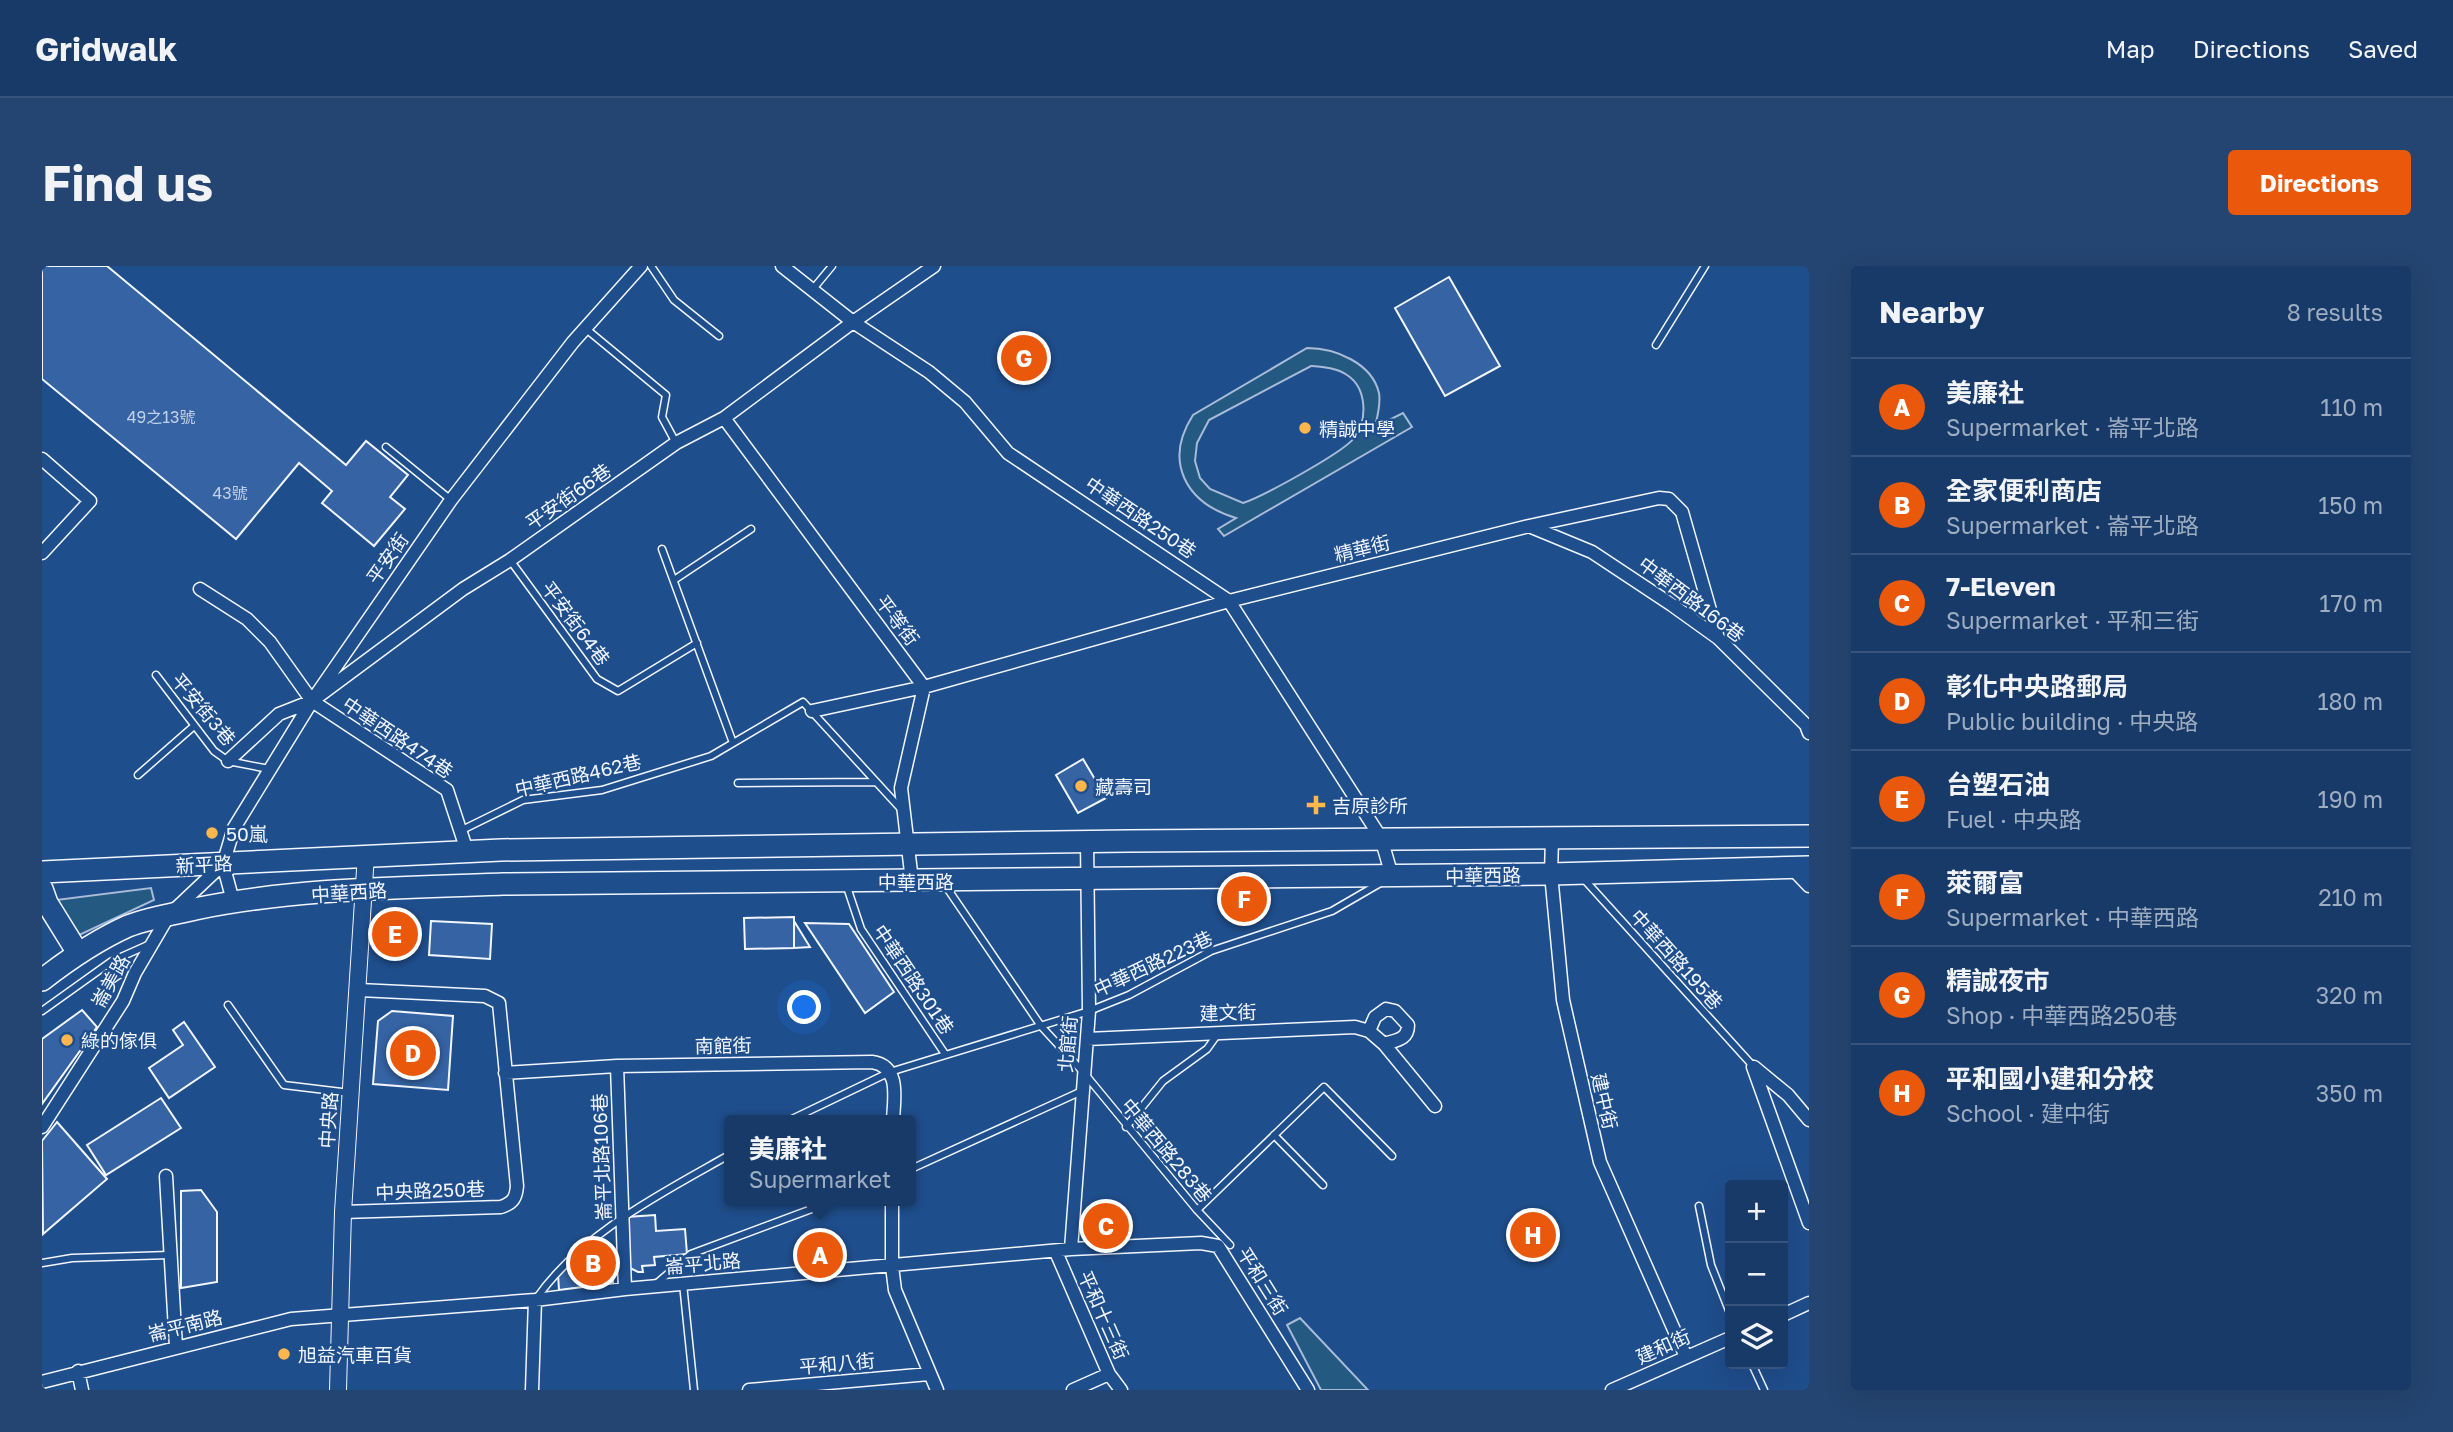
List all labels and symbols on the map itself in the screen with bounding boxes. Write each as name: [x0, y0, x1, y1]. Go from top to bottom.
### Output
pin: G: [1001, 332, 1047, 384]
house number: 49之13號: [127, 407, 195, 427]
place label: 精誠中學: [1319, 417, 1395, 440]
marker: 精誠中學: [1297, 420, 1313, 436]
street label: 平安街66巷: [521, 458, 615, 534]
street label: 中華西路250巷: [1081, 471, 1201, 563]
house number: 43號: [212, 483, 248, 503]
street label: 平安街: [361, 528, 413, 588]
street label: 精華街: [1332, 530, 1392, 566]
street label: 中華西路166巷: [1634, 552, 1750, 646]
street label: 平安街64巷: [537, 577, 615, 669]
street label: 平等街: [872, 590, 924, 650]
street label: 平安街3巷: [167, 668, 241, 750]
street label: 中華西路474巷: [338, 692, 458, 782]
street label: 中華西路462巷: [513, 749, 643, 801]
place label: 藏壽司: [1095, 775, 1152, 798]
marker: 藏壽司: [1073, 778, 1089, 794]
place label: 吉原診所: [1332, 794, 1408, 817]
marker: 吉原診所: [1306, 795, 1326, 815]
place label: 50嵐: [226, 822, 268, 845]
marker: 50嵐: [204, 825, 220, 841]
street label: 新平路: [175, 851, 233, 877]
street label: 中華西路: [1445, 863, 1521, 887]
street label: 中華西路: [878, 870, 954, 893]
pin: F: [1221, 873, 1267, 925]
street label: 中華西路: [310, 878, 388, 906]
street label: 中華西路195巷: [1626, 904, 1728, 1014]
pin: E: [372, 908, 418, 960]
street label: 中華西路301巷: [869, 920, 959, 1038]
street label: 中華西路223巷: [1090, 925, 1216, 1001]
street label: 崙美路: [86, 950, 134, 1012]
your location: [787, 990, 821, 1024]
street label: 建文街: [1199, 1000, 1257, 1024]
street label: 北館街: [1053, 1015, 1081, 1073]
pin: D: [390, 1027, 436, 1079]
place label: 綠的傢俱: [81, 1029, 157, 1052]
marker: 綠的傢俱: [59, 1032, 75, 1048]
street label: 南館街: [694, 1033, 752, 1057]
street label: 建中街: [1587, 1071, 1623, 1131]
street label: 中央路: [315, 1091, 341, 1149]
street label: 崙平北路106巷: [587, 1093, 615, 1221]
street label: 中華西路283巷: [1117, 1093, 1217, 1207]
street label: 中央路250巷: [375, 1177, 485, 1203]
pin: C: [1083, 1200, 1129, 1252]
pin: H: [1510, 1209, 1556, 1261]
pin: A: [797, 1229, 843, 1281]
pin: B: [570, 1237, 616, 1289]
street label: 平和三街: [1233, 1243, 1293, 1319]
street label: 崙平北路: [664, 1248, 742, 1278]
street label: 平和十三街: [1074, 1267, 1134, 1363]
street label: 崙平南路: [145, 1305, 225, 1345]
street label: 建和街: [1632, 1324, 1694, 1368]
place label: 旭益汽車百貨: [298, 1343, 412, 1366]
marker: 旭益汽車百貨: [276, 1346, 292, 1362]
street label: 平和八街: [798, 1348, 876, 1378]

